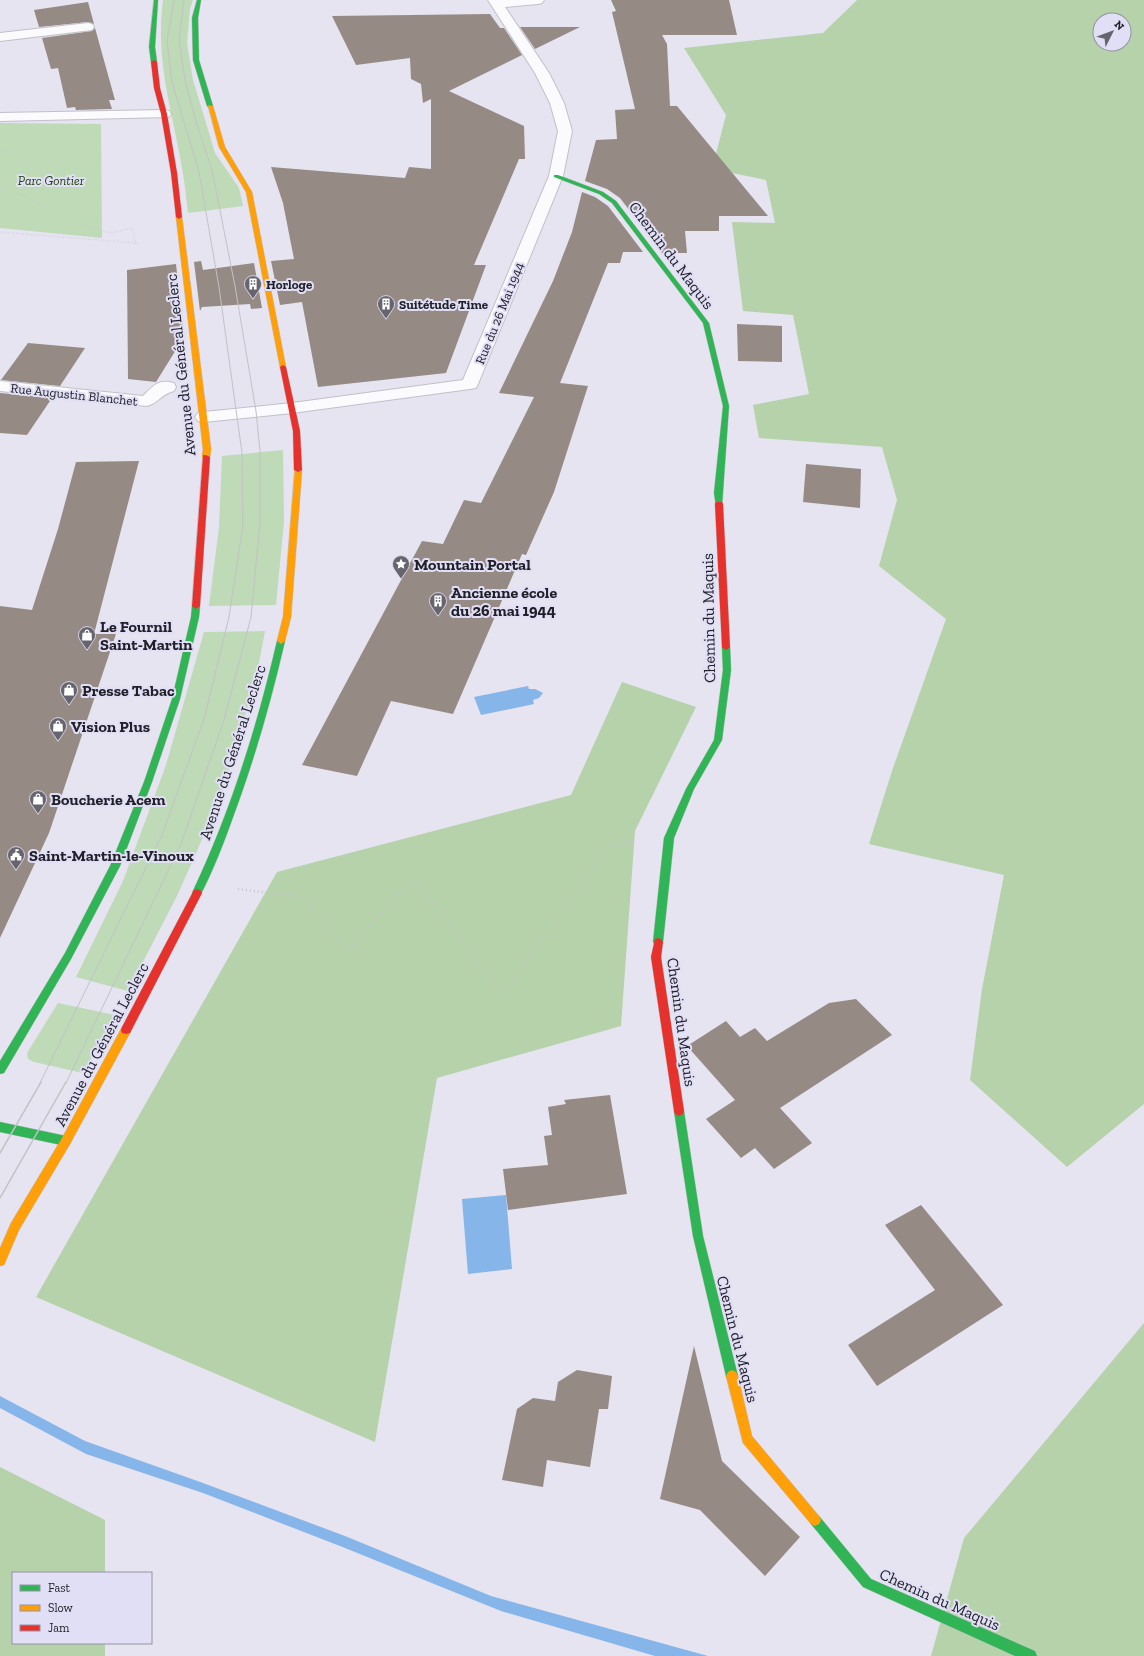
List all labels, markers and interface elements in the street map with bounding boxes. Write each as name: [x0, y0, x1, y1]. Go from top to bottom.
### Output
north arrow: [1092, 12, 1132, 52]
text: N: [1111, 18, 1127, 34]
park label: Parc Gontier: [18, 173, 85, 188]
street label: Chemin du Maquis: [625, 198, 718, 313]
street label: Rue du 26 Mai 1944: [472, 260, 527, 366]
street label: Avenue du Général Leclerc: [161, 273, 200, 457]
building icon: Horloge: [243, 274, 263, 299]
place label: Horloge: [266, 277, 313, 292]
building icon: Suitétude Time: [376, 294, 396, 319]
place label: Suitétude Time: [399, 297, 489, 312]
street label: Rue Augustin Blanchet: [10, 380, 138, 409]
street label: Chemin du Maquis: [698, 553, 719, 683]
place icon: Mountain Portal: [391, 554, 411, 579]
place label: Mountain Portal: [414, 555, 531, 574]
place label: Ancienne école du 26 mai 1944: [451, 583, 557, 620]
building icon: Ancienne école du 26 mai 1944: [428, 591, 448, 616]
place label: Le Fournil Saint-Martin: [100, 617, 193, 654]
shop icon: Le Fournil Saint-Martin: [77, 625, 97, 650]
street label: Avenue du Général Leclerc: [195, 662, 270, 842]
shop icon: Presse Tabac: [59, 680, 79, 705]
place label: Presse Tabac: [82, 681, 175, 700]
shop icon: Vision Plus: [48, 716, 68, 741]
place label: Vision Plus: [71, 717, 150, 736]
shop icon: Boucherie Acem: [28, 789, 48, 814]
place label: Boucherie Acem: [51, 790, 165, 809]
public building icon: Saint-Martin-le-Vinoux: [6, 845, 26, 870]
place label: Saint-Martin-le-Vinoux: [29, 846, 194, 865]
street label: Chemin du Maquis: [663, 956, 700, 1088]
street label: Avenue du Général Leclerc: [50, 959, 153, 1129]
street label: Chemin du Maquis: [713, 1274, 762, 1404]
street label: Chemin du Maquis: [877, 1564, 1003, 1635]
legend: [12, 1572, 152, 1644]
text: Fast: [48, 1581, 71, 1595]
text: Slow: [48, 1601, 74, 1615]
text: Jam: [48, 1621, 70, 1635]

